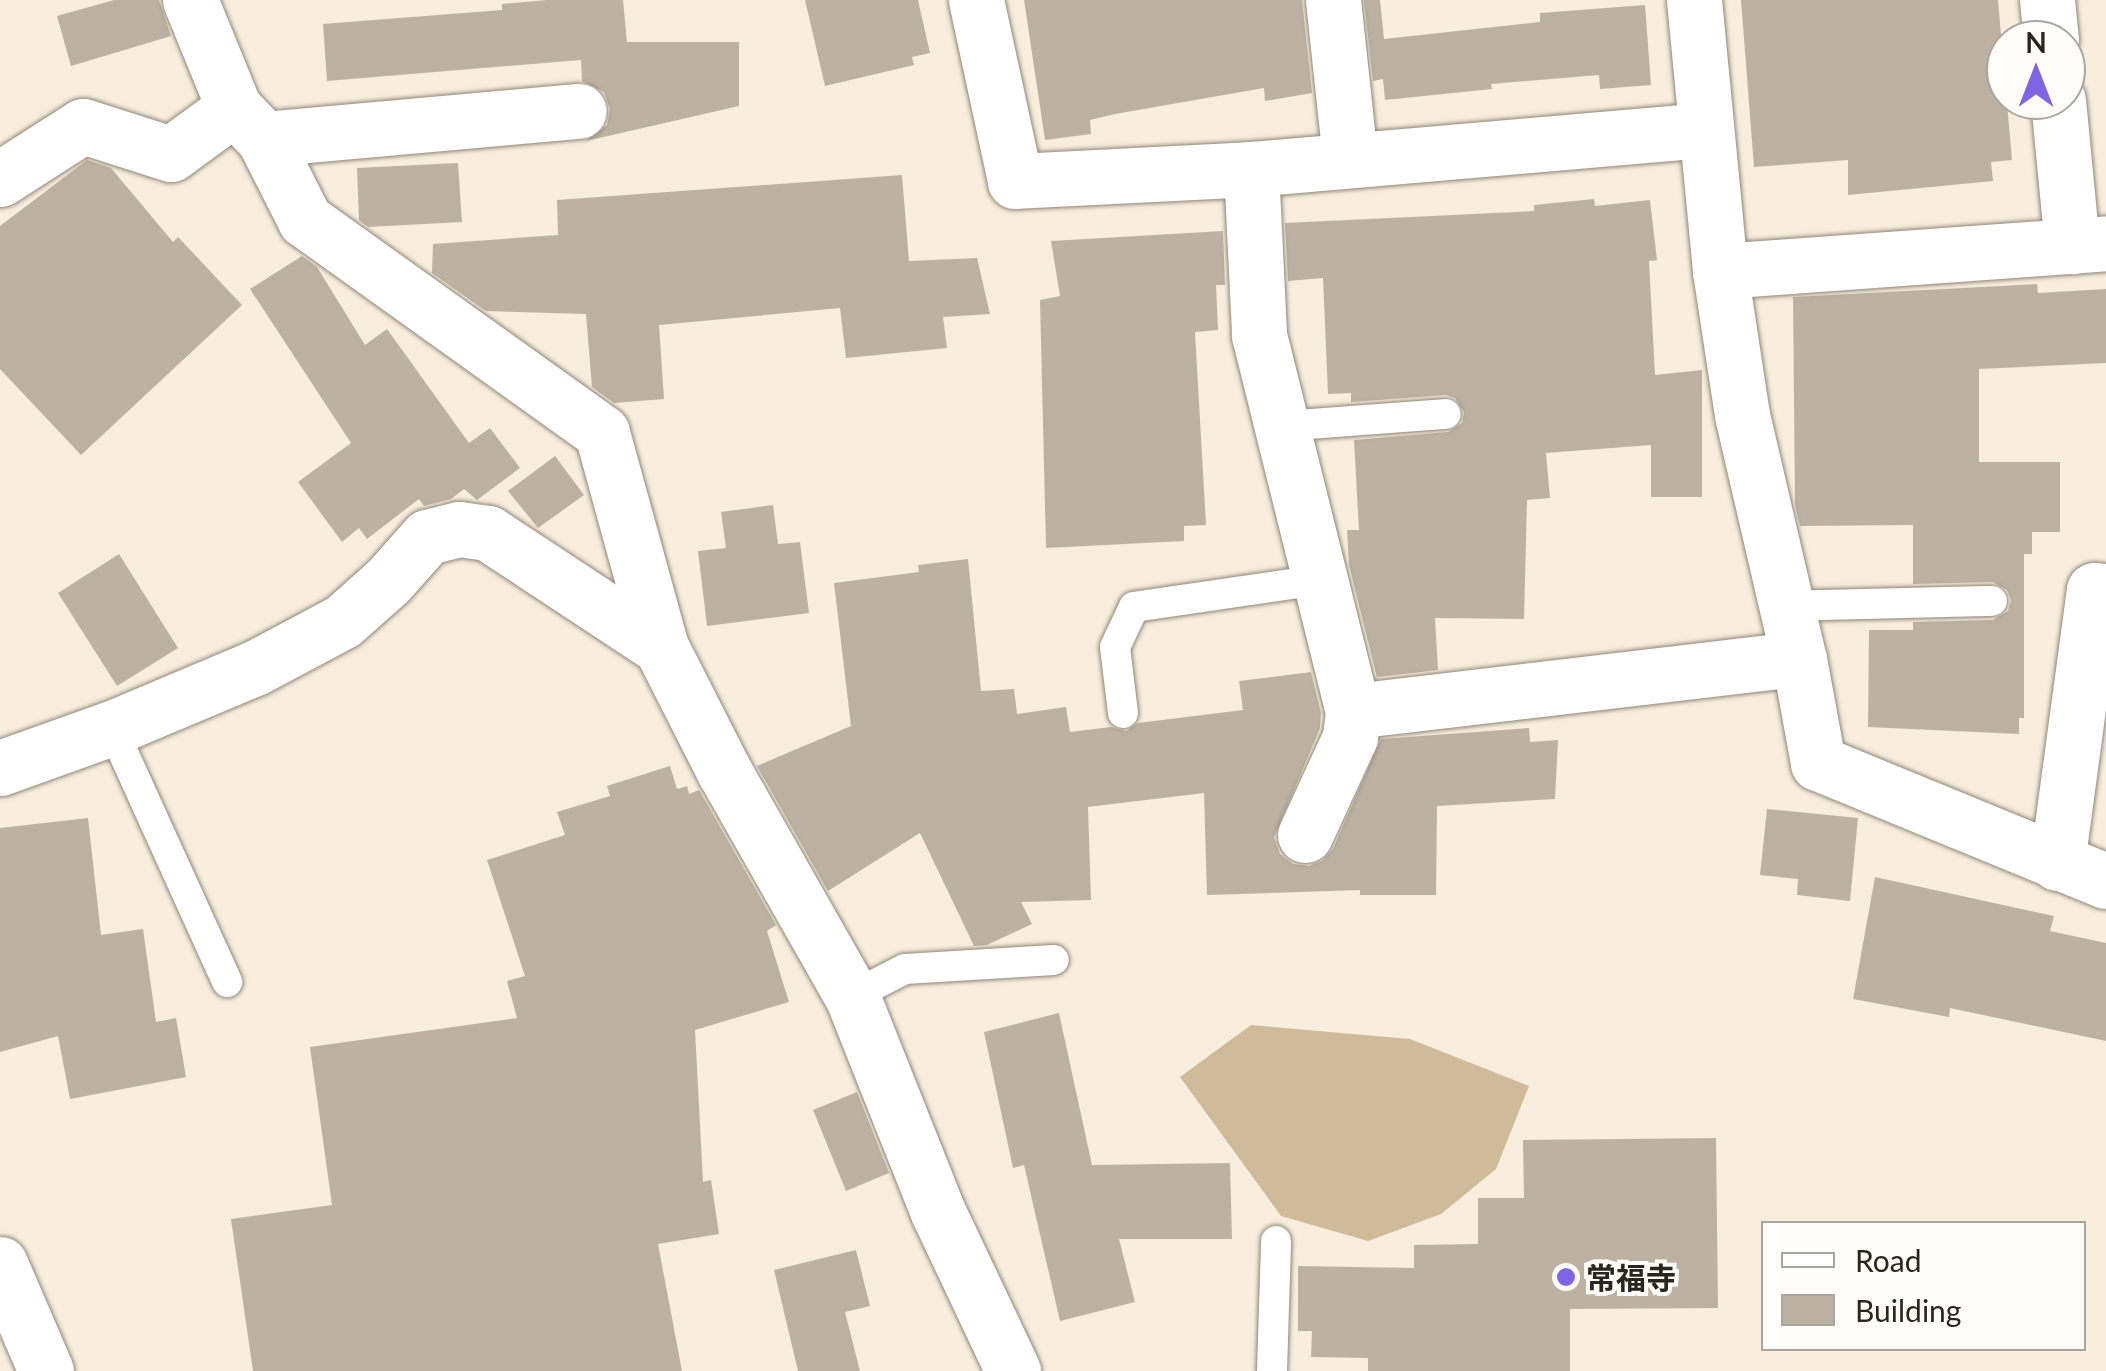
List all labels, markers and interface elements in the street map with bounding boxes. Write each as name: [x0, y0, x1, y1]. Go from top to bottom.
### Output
north arrow: [1986, 20, 2086, 120]
text: N: [2025, 25, 2047, 59]
legend: [1761, 1221, 2086, 1351]
text: Road: [1855, 1242, 1922, 1278]
place label: 常福寺: [1586, 1259, 1676, 1295]
marker: 常福寺: [1555, 1266, 1577, 1288]
text: Building: [1855, 1292, 1961, 1328]

